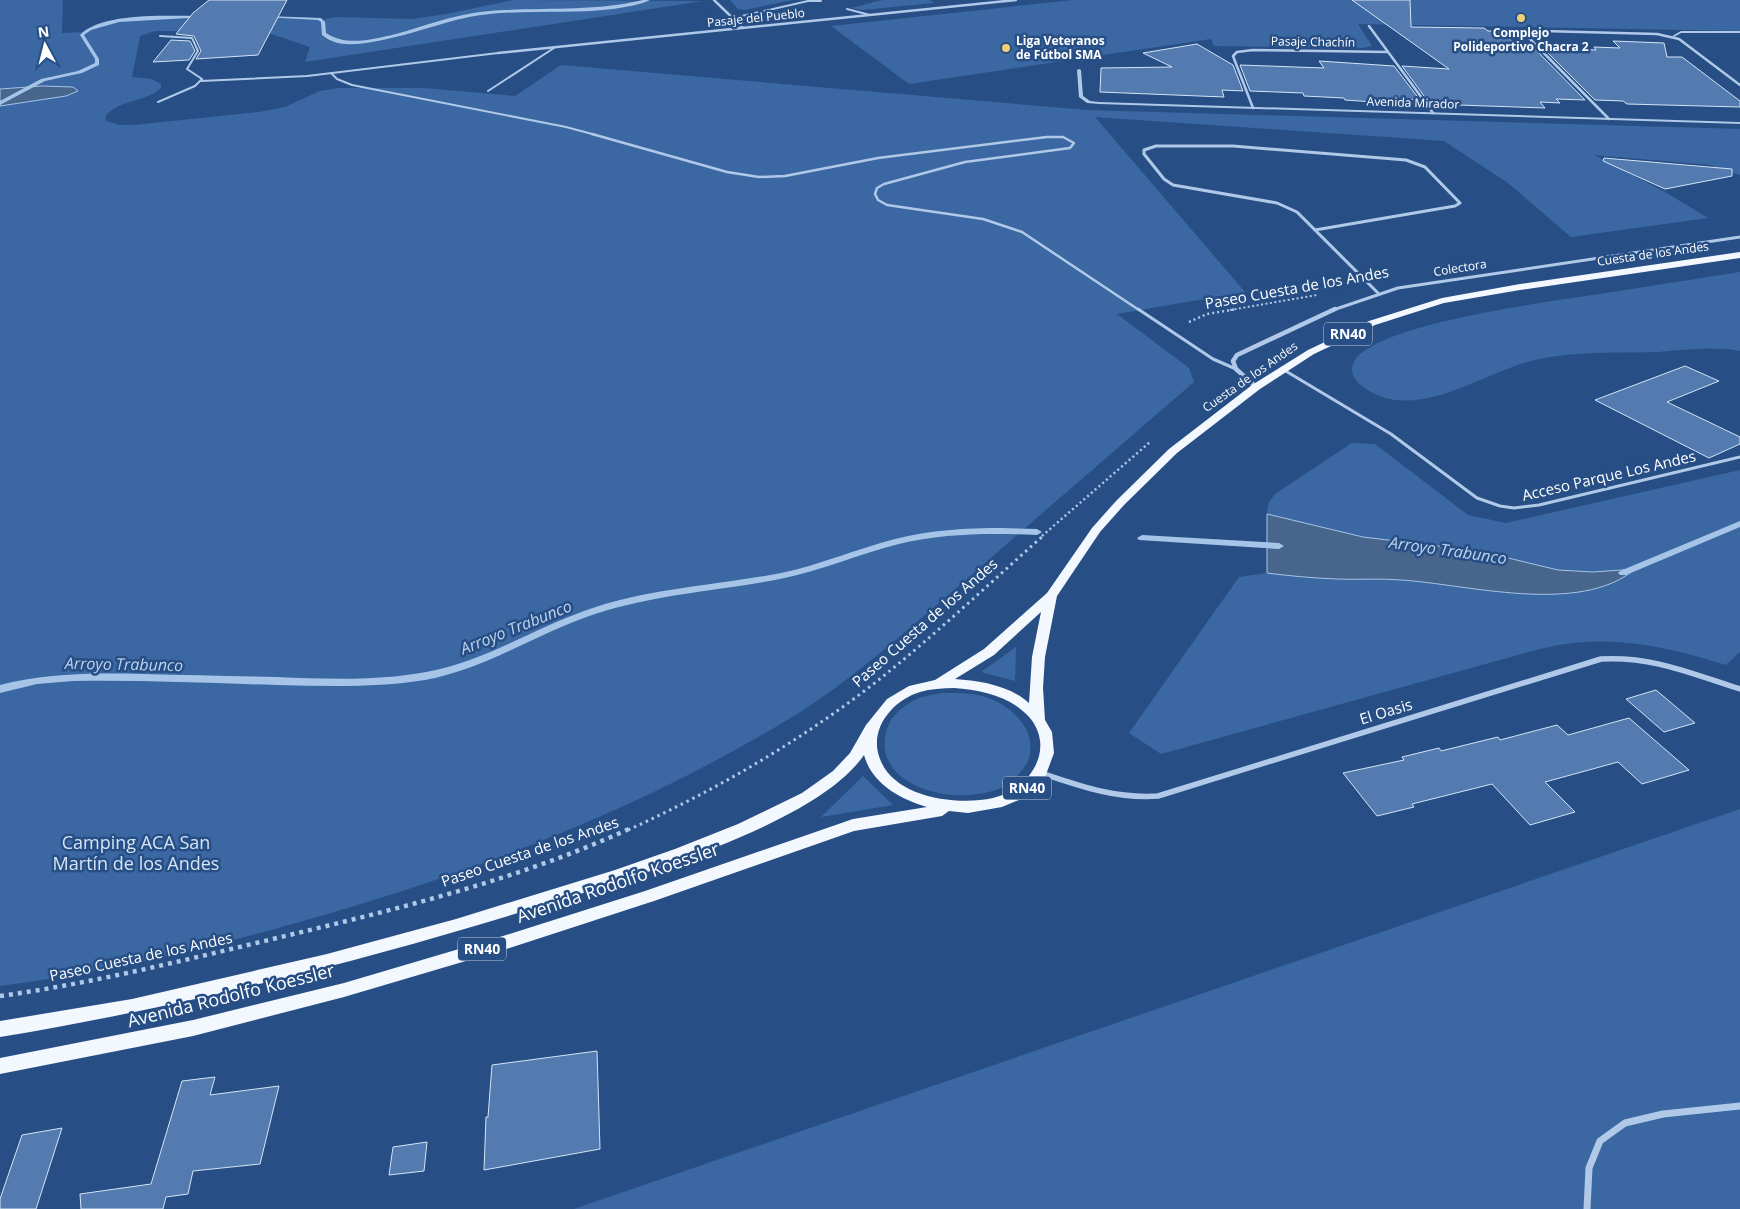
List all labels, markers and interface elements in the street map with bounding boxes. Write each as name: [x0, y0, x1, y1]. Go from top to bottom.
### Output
street label: Pasaje del Pueblo: [706, 4, 806, 31]
marker: Complejo Polideportivo Chacra 2: [1515, 12, 1527, 24]
north arrow: [20, 20, 70, 70]
text: N: [37, 21, 50, 42]
place label: Complejo Polideportivo Chacra 2: [1453, 24, 1589, 55]
place label: Liga Veteranos de Fútbol SMA: [1016, 32, 1105, 63]
street label: Pasaje Chachín: [1271, 32, 1355, 51]
marker: Liga Veteranos de Fútbol SMA: [1000, 42, 1012, 54]
street label: Avenida Mirador: [1366, 92, 1460, 113]
street label: Cuesta de los Andes: [1596, 237, 1710, 270]
street label: Colectora: [1432, 255, 1488, 280]
street label: Paseo Cuesta de los Andes: [1203, 261, 1390, 313]
road number: RN40: [1324, 322, 1372, 346]
street label: Cuesta de los Andes: [1199, 337, 1301, 416]
street label: Acceso Parque Los Andes: [1520, 445, 1698, 505]
water label: Arroyo Trabunco: [1387, 531, 1508, 569]
street label: Paseo Cuesta de los Andes: [847, 554, 1001, 691]
water label: Arroyo Trabunco: [456, 595, 575, 660]
water label: Arroyo Trabunco: [64, 652, 183, 676]
street label: El Oasis: [1357, 694, 1415, 729]
road number: RN40: [1003, 776, 1051, 800]
street label: Paseo Cuesta de los Andes: [438, 811, 621, 891]
park label: Camping ACA San Martín de los Andes: [53, 830, 219, 875]
street label: Avenida Rodolfo Koessler: [513, 836, 723, 928]
street label: Paseo Cuesta de los Andes: [48, 927, 234, 985]
road number: RN40: [458, 938, 506, 961]
street label: Avenida Rodolfo Koessler: [125, 957, 337, 1032]

